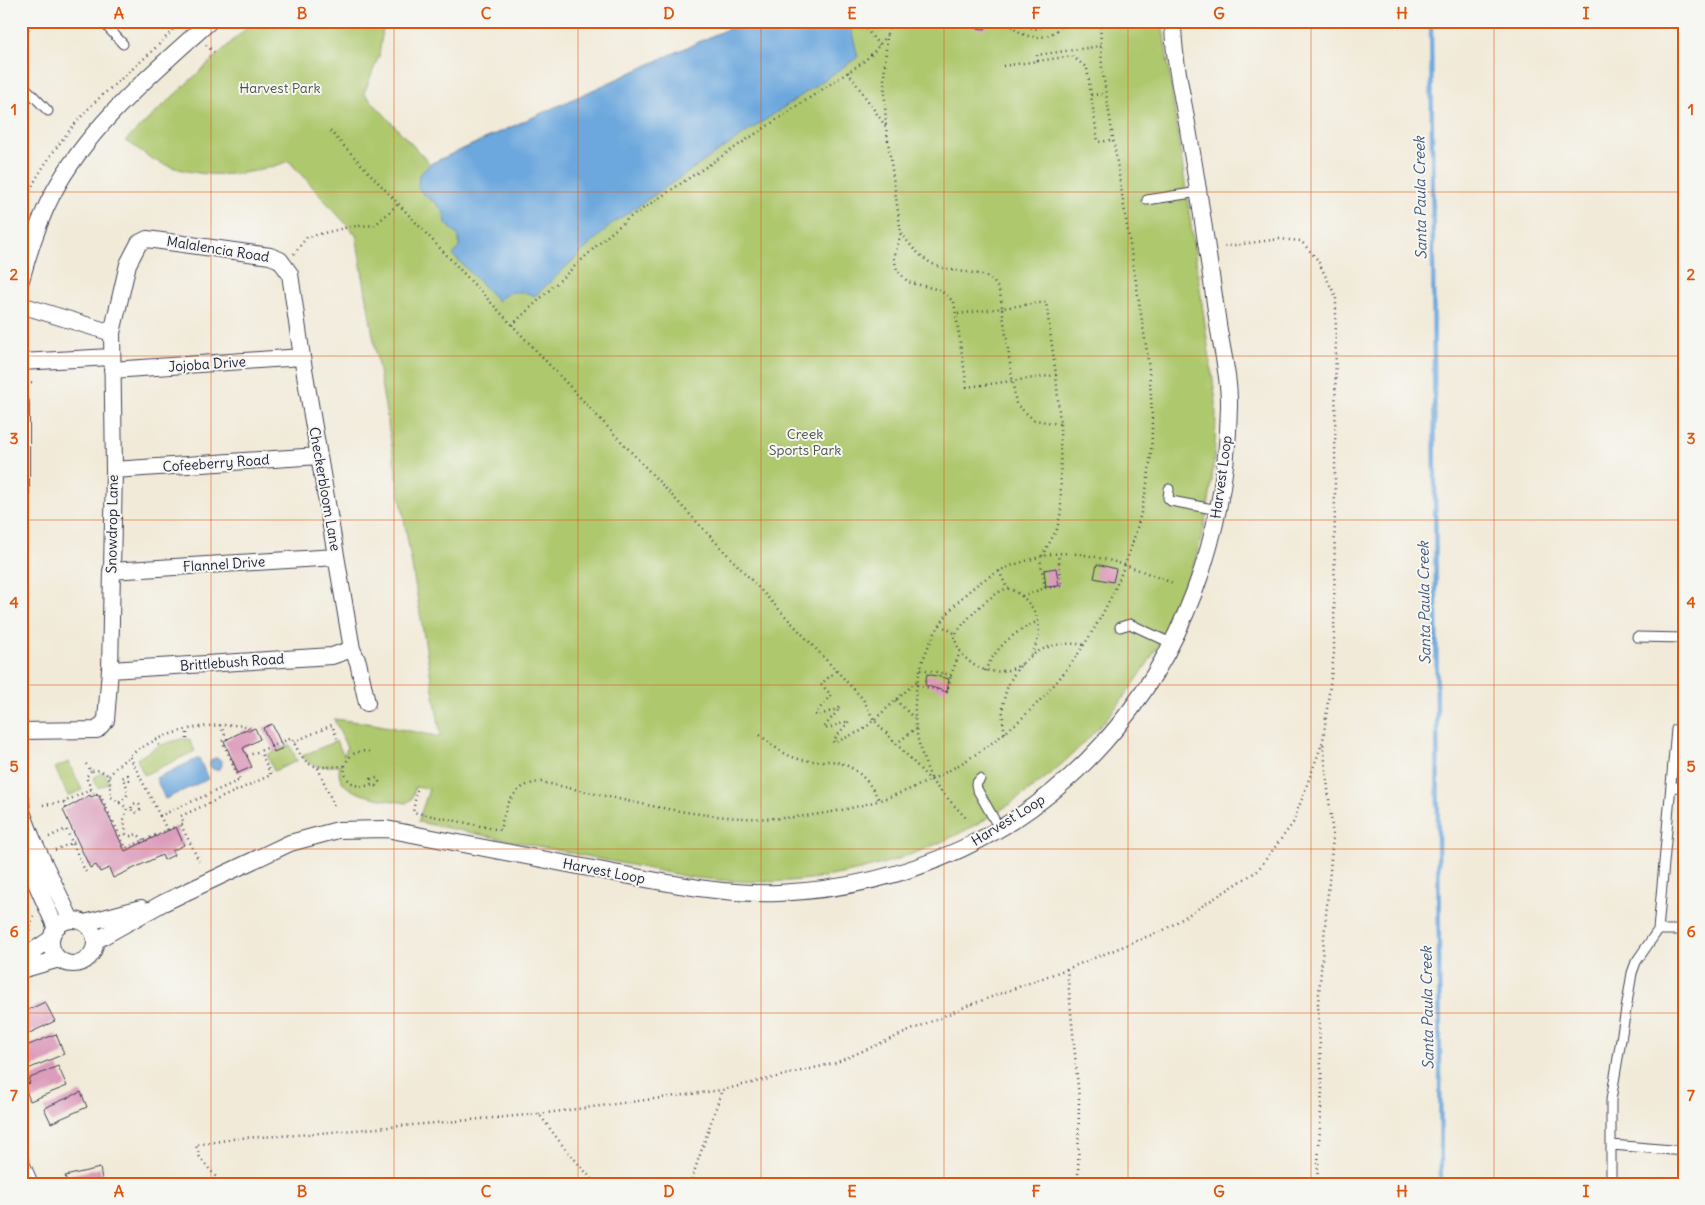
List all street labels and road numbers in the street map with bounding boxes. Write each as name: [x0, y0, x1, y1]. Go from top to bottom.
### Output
street label: Malalencia Road: [165, 232, 271, 266]
street label: Jojoba Drive: [167, 352, 247, 376]
street label: Checkerbloom Lane: [305, 426, 345, 552]
street label: Harvest Loop: [1206, 434, 1236, 520]
street label: Cofeeberry Road: [162, 450, 270, 476]
street label: Snowdrop Lane: [102, 474, 122, 574]
street label: Flannel Drive: [182, 552, 266, 576]
street label: Brittlebush Road: [179, 649, 285, 675]
street label: Harvest Loop: [968, 790, 1048, 850]
street label: Harvest Loop: [561, 854, 647, 888]

